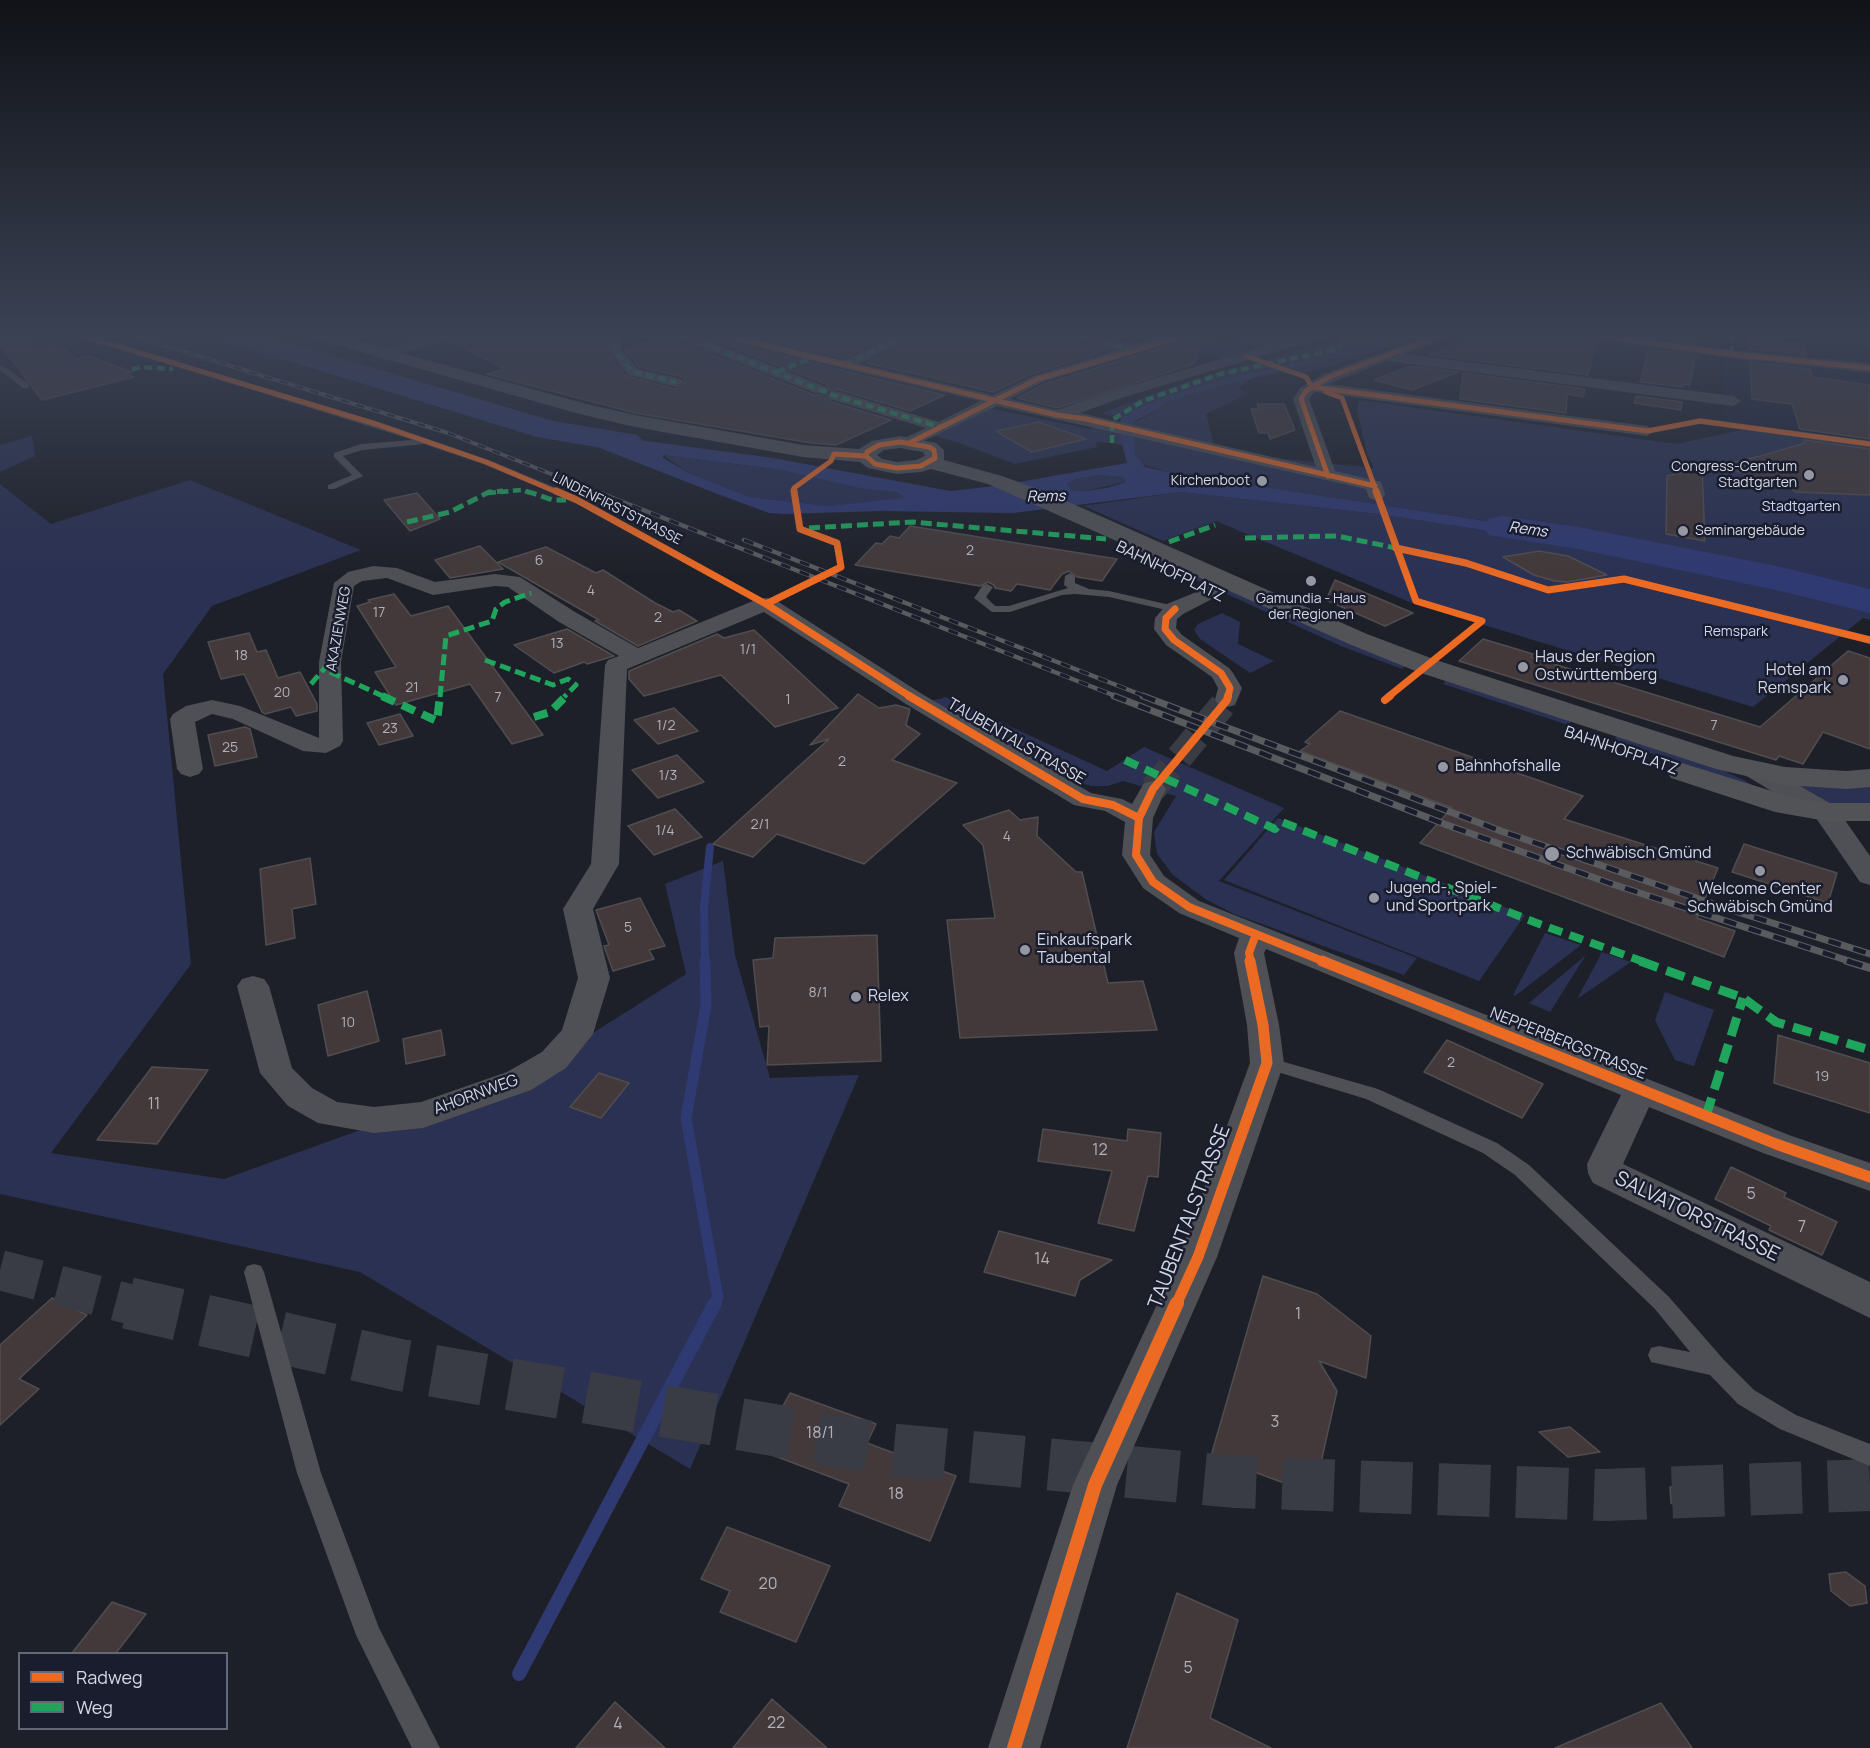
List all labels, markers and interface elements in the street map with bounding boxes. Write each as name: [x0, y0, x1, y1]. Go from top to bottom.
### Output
place label: Congress-Centrum Stadtgarten: [1671, 459, 1797, 491]
marker: Congress-Centrum Stadtgarten: [1802, 468, 1816, 482]
street label: LINDENFIRSTSTRASSE: [550, 469, 684, 549]
place label: Kirchenboot: [1171, 473, 1250, 489]
marker: Kirchenboot: [1255, 474, 1269, 488]
water label: Rems: [1027, 488, 1065, 506]
park label: Stadtgarten: [1762, 499, 1840, 515]
water label: Rems: [1508, 518, 1548, 542]
place label: Seminargebäude: [1695, 523, 1805, 539]
marker: Seminargebäude: [1676, 524, 1690, 538]
street label: BAHNHOFPLATZ: [1112, 537, 1228, 607]
house number: 2: [966, 543, 974, 559]
house number: 6: [535, 553, 543, 569]
marker: Gamundia - Haus der Regionen: [1304, 574, 1318, 588]
house number: 4: [587, 583, 595, 599]
street label: AKAZIENWEG: [323, 585, 355, 673]
place label: Gamundia - Haus der Regionen: [1256, 591, 1366, 624]
house number: 17: [373, 605, 385, 621]
house number: 2: [654, 610, 662, 626]
park label: Remspark: [1704, 624, 1768, 640]
house number: 13: [550, 636, 564, 652]
house number: 1/1: [740, 642, 756, 658]
house number: 18: [234, 648, 248, 664]
place label: Haus der Region Ostwürttemberg: [1535, 648, 1657, 686]
marker: Haus der Region Ostwürttemberg: [1516, 660, 1530, 674]
place label: Hotel am Remspark: [1758, 661, 1831, 699]
marker: Hotel am Remspark: [1836, 673, 1850, 687]
house number: 21: [405, 680, 419, 696]
house number: 20: [274, 685, 290, 701]
house number: 7: [494, 690, 502, 706]
house number: 1: [785, 692, 791, 708]
street label: TAUBENTALSTRASSE: [944, 695, 1088, 789]
house number: 1/2: [657, 718, 675, 734]
house number: 7: [1710, 718, 1718, 734]
house number: 23: [382, 721, 398, 737]
street label: BAHNHOFPLATZ: [1562, 723, 1680, 779]
house number: 25: [222, 740, 238, 756]
house number: 2: [838, 754, 846, 770]
place label: Bahnhofshalle: [1455, 757, 1561, 777]
marker: Bahnhofshalle: [1436, 760, 1450, 774]
house number: 1/3: [659, 768, 677, 784]
house number: 2/1: [751, 817, 769, 833]
house number: 1/4: [655, 823, 675, 839]
house number: 4: [1003, 829, 1011, 845]
place label: Schwäbisch Gmünd: [1566, 844, 1711, 864]
marker: Schwäbisch Gmünd: [1543, 845, 1561, 863]
marker: Welcome Center Schwäbisch Gmünd: [1753, 864, 1767, 878]
place label: Jugend-, Spiel- und Sportpark: [1386, 879, 1497, 917]
place label: Welcome Center Schwäbisch Gmünd: [1687, 880, 1833, 918]
marker: Jugend-, Spiel- und Sportpark: [1367, 891, 1381, 905]
house number: 5: [624, 920, 632, 936]
place label: Einkaufspark Taubental: [1037, 931, 1132, 969]
marker: Einkaufspark Taubental: [1018, 943, 1032, 957]
house number: 8/1: [808, 985, 828, 1001]
place label: Relex: [868, 987, 909, 1007]
marker: Relex: [849, 990, 863, 1004]
street label: NEPPERBERGSTRASSE: [1487, 1004, 1649, 1084]
house number: 10: [341, 1015, 355, 1031]
house number: 2: [1447, 1055, 1455, 1071]
house number: 19: [1815, 1069, 1829, 1085]
street label: AHORNWEG: [431, 1071, 521, 1119]
house number: 11: [148, 1095, 160, 1115]
street label: TAUBENTALSTRASSE: [1144, 1122, 1236, 1312]
house number: 12: [1092, 1141, 1108, 1161]
street label: SALVATORSTRASSE: [1611, 1167, 1783, 1267]
house number: 5: [1746, 1185, 1756, 1205]
house number: 7: [1798, 1218, 1806, 1238]
house number: 14: [1034, 1250, 1050, 1270]
house number: 1: [1295, 1305, 1301, 1325]
house number: 3: [1271, 1413, 1279, 1433]
house number: 18/1: [806, 1424, 834, 1444]
house number: 18: [888, 1485, 904, 1505]
house number: 20: [759, 1575, 777, 1595]
legend: [18, 1652, 228, 1730]
house number: 5: [1183, 1659, 1193, 1679]
text: Radweg: [76, 1665, 143, 1689]
text: Weg: [76, 1695, 113, 1719]
house number: 22: [767, 1714, 785, 1734]
house number: 4: [613, 1715, 623, 1735]

